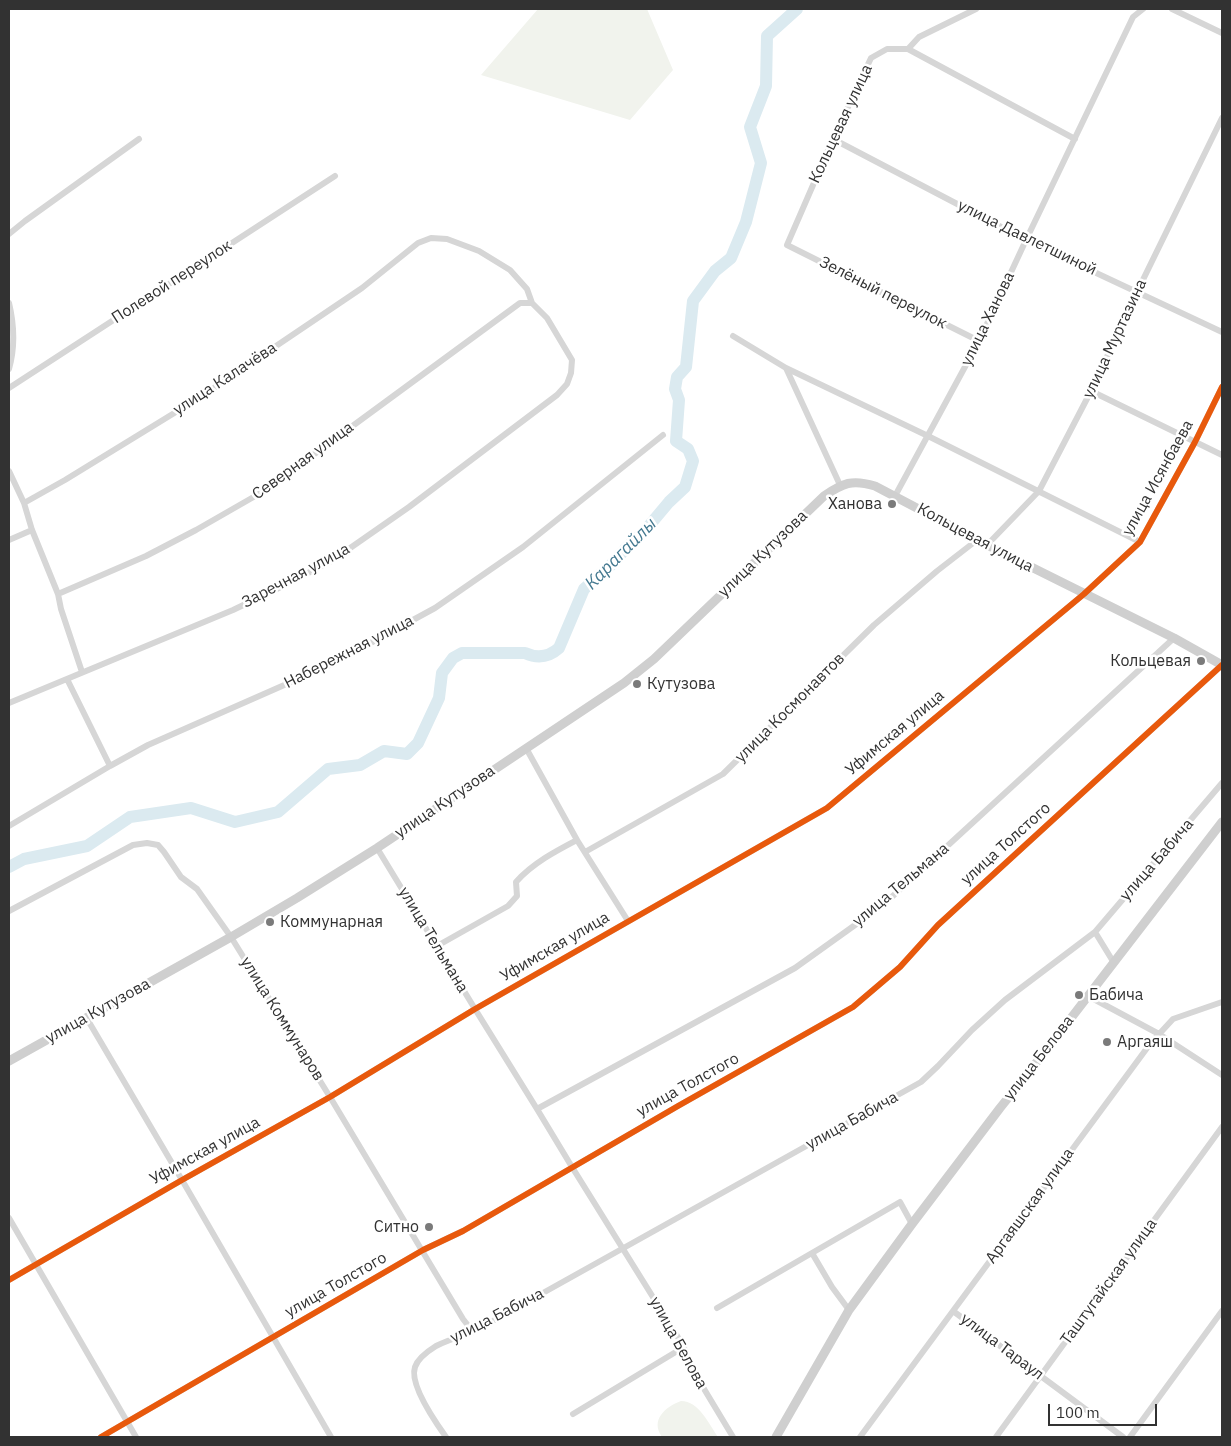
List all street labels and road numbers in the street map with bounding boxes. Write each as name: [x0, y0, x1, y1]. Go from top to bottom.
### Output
street label: Кольцевая улица: [805, 62, 877, 186]
street label: улица Давлетшиной: [954, 196, 1100, 280]
street label: Полевой переулок: [108, 236, 236, 328]
street label: Зелёный переулок: [816, 252, 950, 334]
street label: улица Ханова: [957, 269, 1019, 369]
street label: улица Муртазина: [1079, 276, 1151, 402]
street label: улица Калачёва: [170, 338, 280, 420]
street label: улица Исянбаева: [1118, 417, 1198, 539]
street label: Северная улица: [249, 418, 357, 504]
street label: Кольцевая улица: [914, 499, 1036, 577]
street label: улица Кутузова: [714, 507, 812, 601]
street label: Заречная улица: [239, 540, 353, 612]
street label: Набережная улица: [281, 611, 417, 693]
street label: улица Космонавтов: [731, 649, 849, 767]
street label: Уфимская улица: [842, 686, 948, 780]
street label: улица Кутузова: [391, 761, 499, 843]
street label: улица Толстого: [957, 799, 1055, 889]
street label: улица Бабича: [1116, 815, 1198, 905]
street label: улица Тельмана: [849, 839, 953, 931]
street label: улица Тельмана: [394, 884, 472, 996]
street label: Уфимская улица: [497, 908, 613, 986]
street label: улица Коммунаров: [236, 953, 328, 1085]
street label: улица Кутузова: [42, 974, 154, 1048]
street label: улица Белова: [1000, 1012, 1078, 1104]
street label: улица Толстого: [633, 1049, 743, 1121]
street label: улица Бабича: [803, 1088, 901, 1154]
street label: Уфимская улица: [147, 1113, 263, 1189]
street label: Аргаяшская улица: [982, 1145, 1078, 1267]
street label: Таштугайская улица: [1057, 1215, 1161, 1349]
street label: улица Толстого: [282, 1248, 390, 1322]
street label: улица Бабича: [447, 1284, 547, 1348]
street label: улица Белова: [645, 1294, 711, 1392]
street label: улица Тараул: [957, 1309, 1047, 1385]

